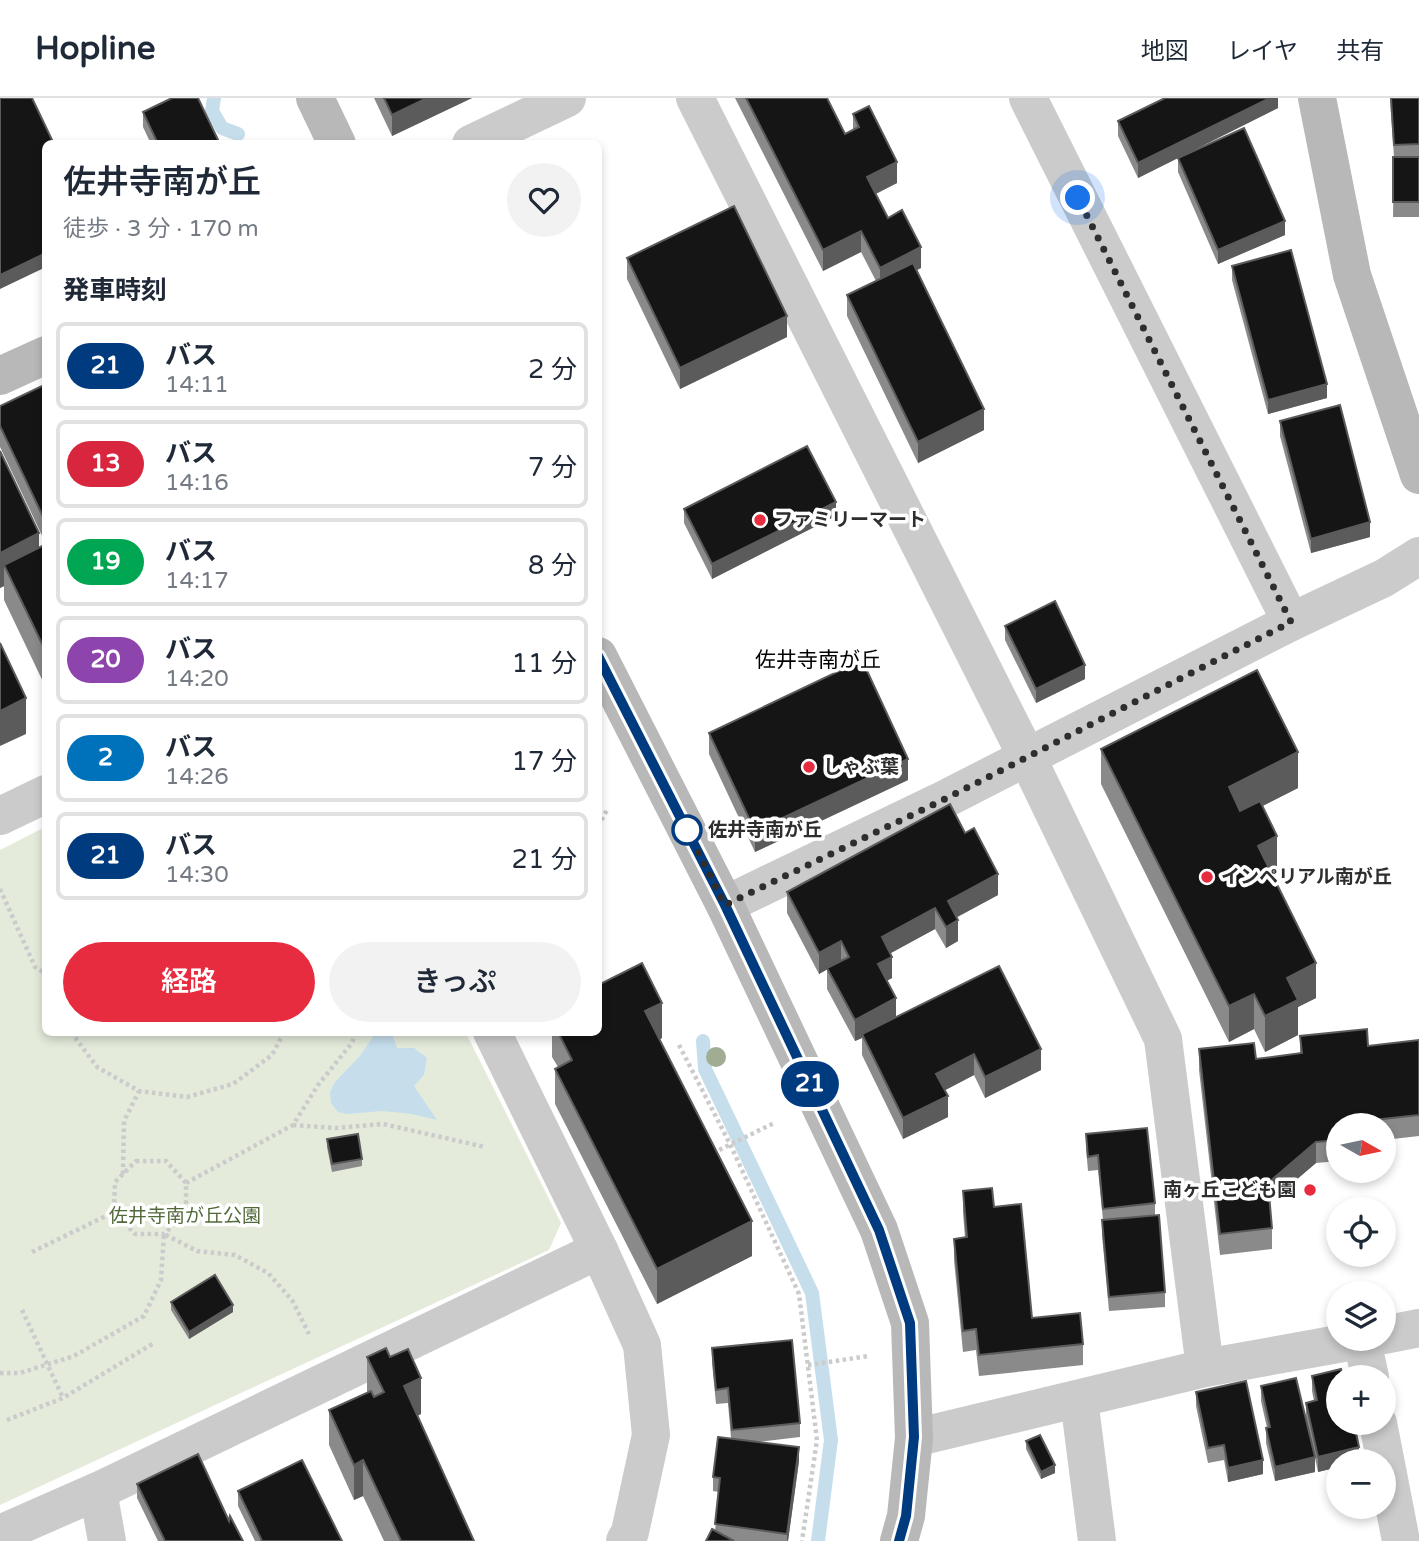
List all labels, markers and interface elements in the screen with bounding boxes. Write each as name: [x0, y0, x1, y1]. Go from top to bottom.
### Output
text: Hopline: [35, 29, 156, 68]
text: 地図: [1141, 37, 1189, 66]
text: レイヤ: [1227, 37, 1298, 66]
text: 共有: [1336, 37, 1384, 66]
text: 佐井寺南が丘: [63, 163, 261, 202]
button: heart: [507, 163, 581, 237]
your location: [1060, 180, 1095, 215]
text: 徒歩 · 3 分 · 170 m: [63, 215, 259, 243]
text: 発車時刻: [63, 275, 167, 306]
text: バス: [165, 340, 217, 371]
text: 21: [90, 351, 121, 380]
text: 2 分: [528, 354, 577, 385]
text: 14:11: [165, 371, 229, 399]
text: バス: [165, 438, 217, 469]
text: 13: [90, 449, 121, 478]
text: 7 分: [528, 452, 577, 483]
text: 14:16: [165, 469, 229, 497]
place label: ファミリーマート: [774, 509, 926, 531]
marker: ファミリーマート: [752, 512, 768, 528]
text: バス: [165, 536, 217, 567]
text: 19: [90, 547, 121, 576]
text: 8 分: [528, 550, 577, 581]
text: 14:17: [165, 567, 229, 595]
text: バス: [165, 634, 217, 665]
text: 20: [90, 645, 121, 674]
text: 11 分: [512, 648, 577, 679]
district label: 佐井寺南が丘: [755, 648, 881, 673]
text: 14:20: [165, 665, 229, 693]
text: バス: [165, 732, 217, 763]
text: 2: [98, 743, 113, 772]
text: 17 分: [512, 746, 577, 777]
place label: しゃぶ葉: [823, 756, 899, 778]
marker: しゃぶ葉: [801, 759, 817, 775]
text: 14:26: [165, 763, 229, 791]
marker: 佐井寺南が丘: [672, 815, 702, 845]
place label: 佐井寺南が丘: [708, 819, 822, 841]
text: バス: [165, 830, 217, 861]
text: 21: [90, 841, 121, 870]
text: 21 分: [512, 844, 577, 875]
text: 14:30: [165, 861, 229, 889]
place label: インペリアル南が丘: [1221, 866, 1392, 888]
marker: インペリアル南が丘: [1199, 869, 1215, 885]
button: 経路: [63, 942, 315, 1022]
button: きっぷ: [329, 942, 581, 1022]
line badge: 21: [778, 1061, 842, 1107]
text: 21: [795, 1069, 825, 1098]
north arrow: [1326, 1113, 1396, 1183]
map controls: [1326, 1113, 1396, 1519]
place label: 南ヶ丘こども園: [1163, 1179, 1296, 1201]
marker: 南ヶ丘こども園: [1302, 1182, 1318, 1198]
button: locate: [1326, 1197, 1396, 1267]
park label: 佐井寺南が丘公園: [109, 1205, 261, 1227]
button: layers: [1326, 1281, 1396, 1351]
button: +: [1326, 1365, 1396, 1435]
button: −: [1326, 1449, 1396, 1519]

